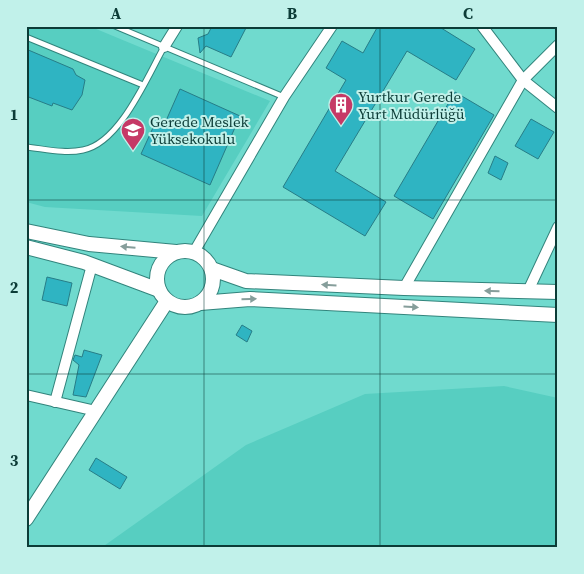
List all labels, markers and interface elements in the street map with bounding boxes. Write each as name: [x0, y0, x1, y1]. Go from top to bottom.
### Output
text: A: [111, 2, 122, 24]
text: B: [287, 2, 298, 24]
text: C: [463, 2, 473, 24]
place label: Yurtkur Gerede Yurt Müdürlüğü: [358, 86, 465, 124]
building icon: Yurtkur Gerede Yurt Müdürlüğü: [328, 92, 354, 126]
text: 1: [10, 103, 18, 125]
place label: Gerede Meslek Yüksekokulu: [150, 111, 250, 149]
school or university icon: Gerede Meslek Yüksekokulu: [120, 117, 146, 151]
one-way arrow: [119, 243, 135, 251]
text: 2: [10, 276, 19, 298]
one-way arrow: [321, 280, 337, 288]
one-way arrow: [483, 286, 499, 294]
one-way arrow: [241, 295, 257, 303]
one-way arrow: [403, 303, 419, 311]
text: 3: [10, 449, 19, 471]

